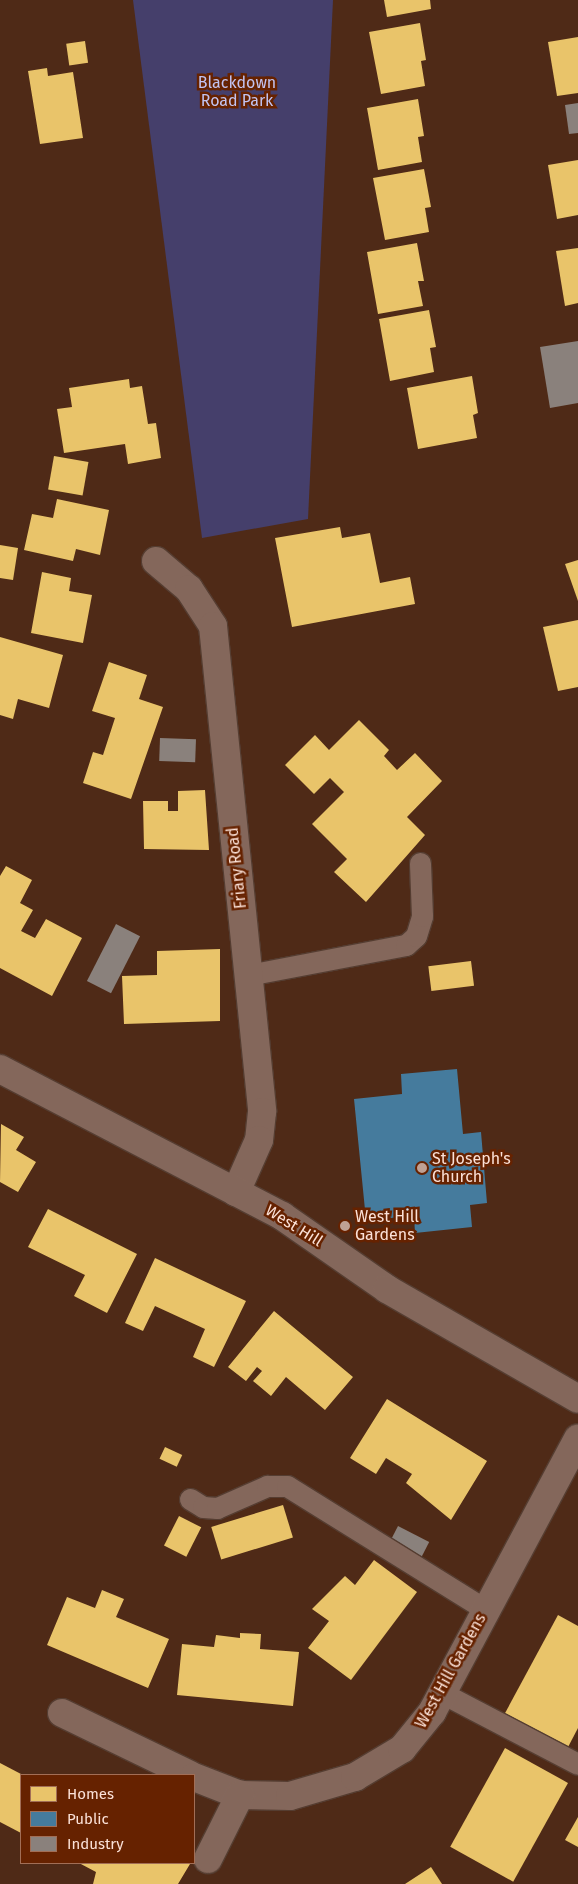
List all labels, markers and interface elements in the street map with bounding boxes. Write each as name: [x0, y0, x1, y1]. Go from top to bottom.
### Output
park label: Blackdown Road Park: [198, 73, 276, 111]
street label: Friary Road: [223, 826, 251, 910]
place label: St Joseph's Church: [432, 1149, 511, 1187]
marker: St Joseph's Church: [416, 1162, 428, 1174]
street label: West Hill: [262, 1201, 326, 1251]
place label: West Hill Gardens: [355, 1207, 419, 1245]
marker: West Hill Gardens: [339, 1220, 351, 1232]
street label: West Hill Gardens: [412, 1610, 490, 1732]
legend: [20, 1774, 195, 1864]
text: Homes: [67, 1785, 114, 1803]
text: Public: [67, 1810, 109, 1828]
text: Industry: [67, 1835, 124, 1853]

